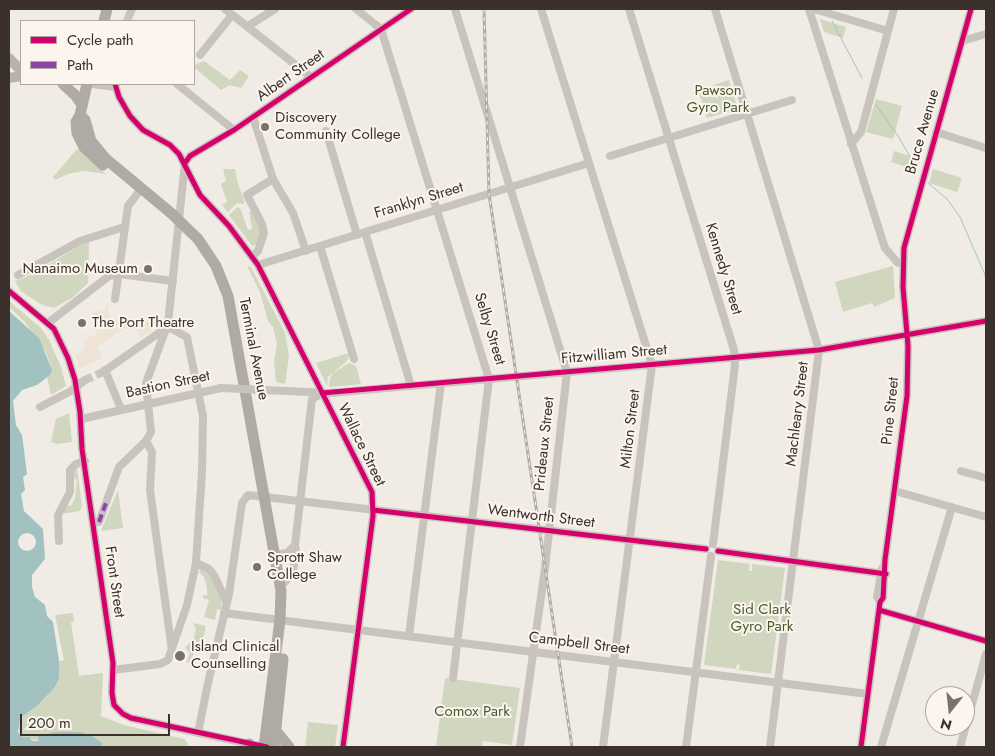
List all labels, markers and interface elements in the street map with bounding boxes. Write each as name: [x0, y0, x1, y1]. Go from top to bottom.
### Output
legend: [20, 20, 195, 85]
text: Cycle path: [67, 29, 134, 51]
street label: Albert Street: [254, 46, 328, 106]
text: Path: [67, 54, 93, 76]
park label: Pawson Gyro Park: [687, 82, 749, 117]
street label: Bruce Avenue: [902, 87, 944, 177]
place label: Discovery Community College: [275, 109, 401, 144]
marker: Discovery Community College: [259, 121, 271, 133]
street label: Franklyn Street: [372, 179, 466, 223]
street label: Kennedy Street: [701, 221, 745, 317]
place label: Nanaimo Museum: [22, 260, 138, 278]
marker: Nanaimo Museum: [142, 263, 154, 275]
street label: Selby Street: [469, 291, 509, 367]
street label: Terminal Avenue: [234, 296, 272, 402]
place label: The Port Theatre: [92, 314, 194, 332]
marker: The Port Theatre: [76, 317, 88, 329]
street label: Fitzwilliam Street: [560, 341, 668, 369]
street label: Machleary Street: [783, 361, 813, 467]
street label: Bastion Street: [124, 367, 212, 403]
street label: Pine Street: [878, 376, 904, 446]
street label: Milton Street: [617, 388, 645, 470]
street label: Prideaux Street: [531, 396, 559, 492]
street label: Wallace Street: [333, 401, 389, 489]
street label: Wentworth Street: [486, 501, 596, 533]
street label: Front Street: [100, 545, 128, 619]
place label: Sprott Shaw College: [267, 549, 342, 584]
marker: Sprott Shaw College: [251, 561, 263, 573]
park label: Sid Clark Gyro Park: [731, 601, 793, 636]
street label: Campbell Street: [528, 629, 630, 659]
place label: Island Clinical Counselling: [191, 638, 280, 673]
marker: Island Clinical Counselling: [173, 649, 187, 663]
north arrow: [925, 686, 975, 736]
park label: Comox Park: [434, 703, 510, 721]
scale bar: [22, 704, 172, 736]
text: 200 m: [28, 712, 71, 734]
text: N: [938, 713, 954, 736]

